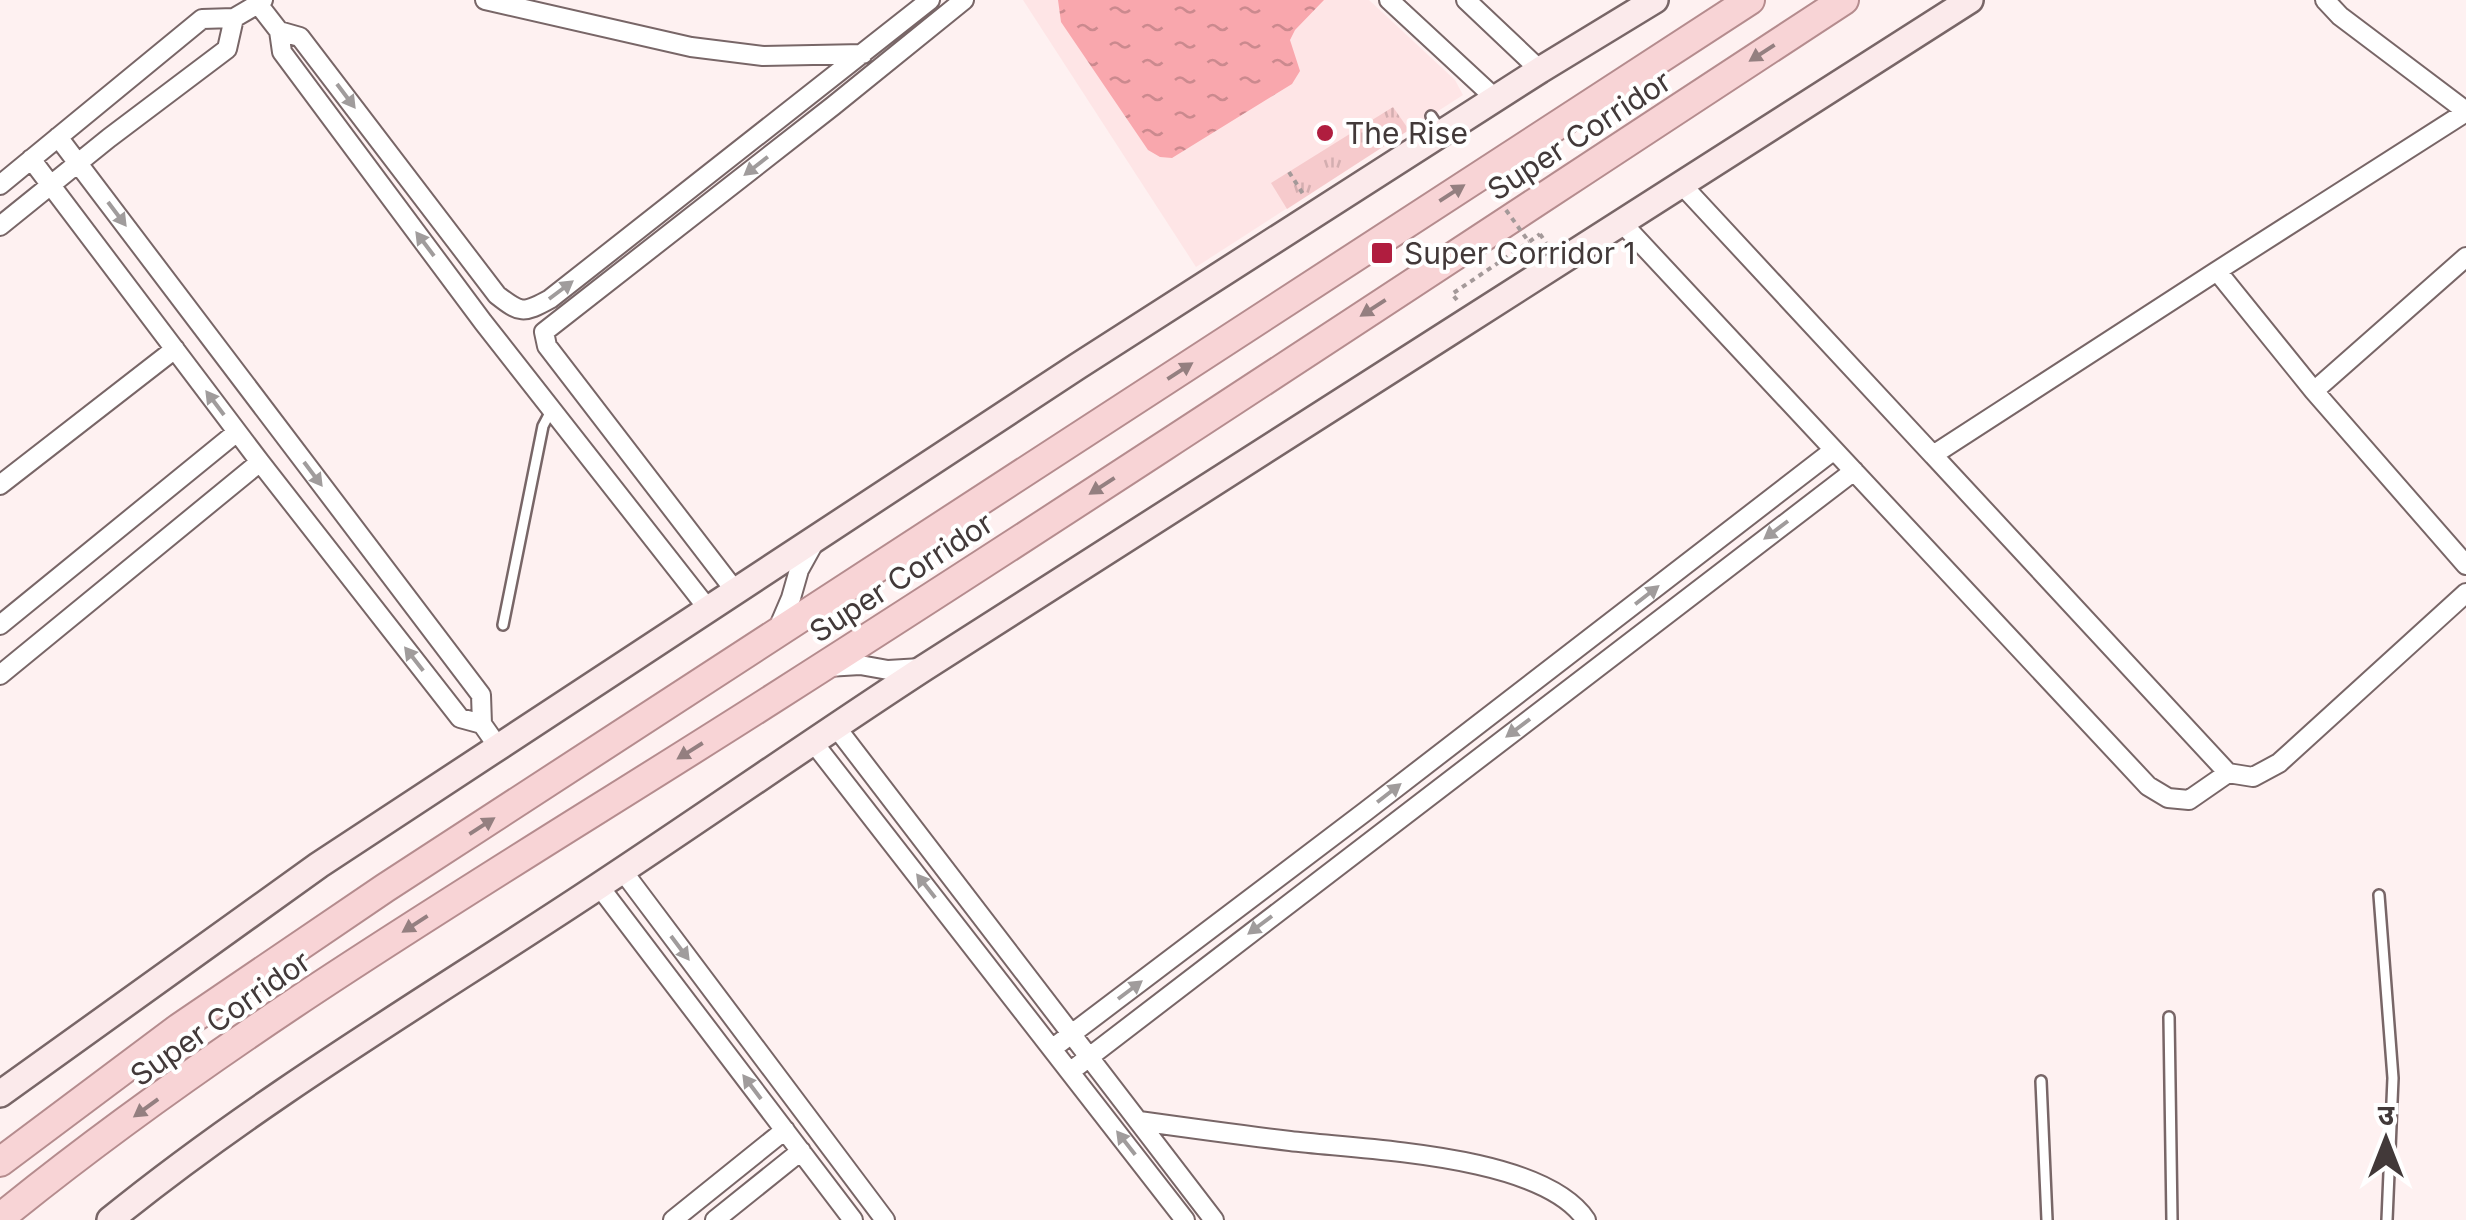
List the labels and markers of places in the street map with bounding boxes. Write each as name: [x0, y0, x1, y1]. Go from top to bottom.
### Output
place label: The Rise: [1345, 115, 1468, 151]
marker: The Rise: [1314, 122, 1336, 144]
place label: Super Corridor 1: [1404, 235, 1636, 271]
marker: Super Corridor 1: [1369, 240, 1395, 266]

